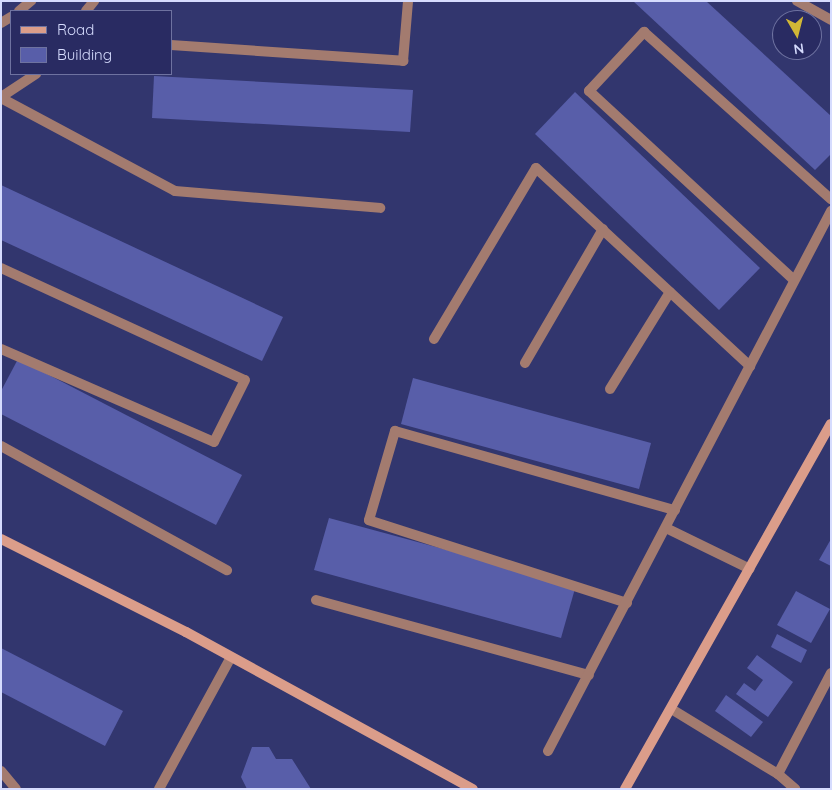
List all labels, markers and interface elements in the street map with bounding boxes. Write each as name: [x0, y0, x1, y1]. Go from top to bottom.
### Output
legend: [10, 10, 172, 75]
north arrow: [772, 10, 822, 60]
text: Road: [57, 20, 94, 39]
text: N: [793, 39, 805, 58]
text: Building: [57, 45, 112, 64]

